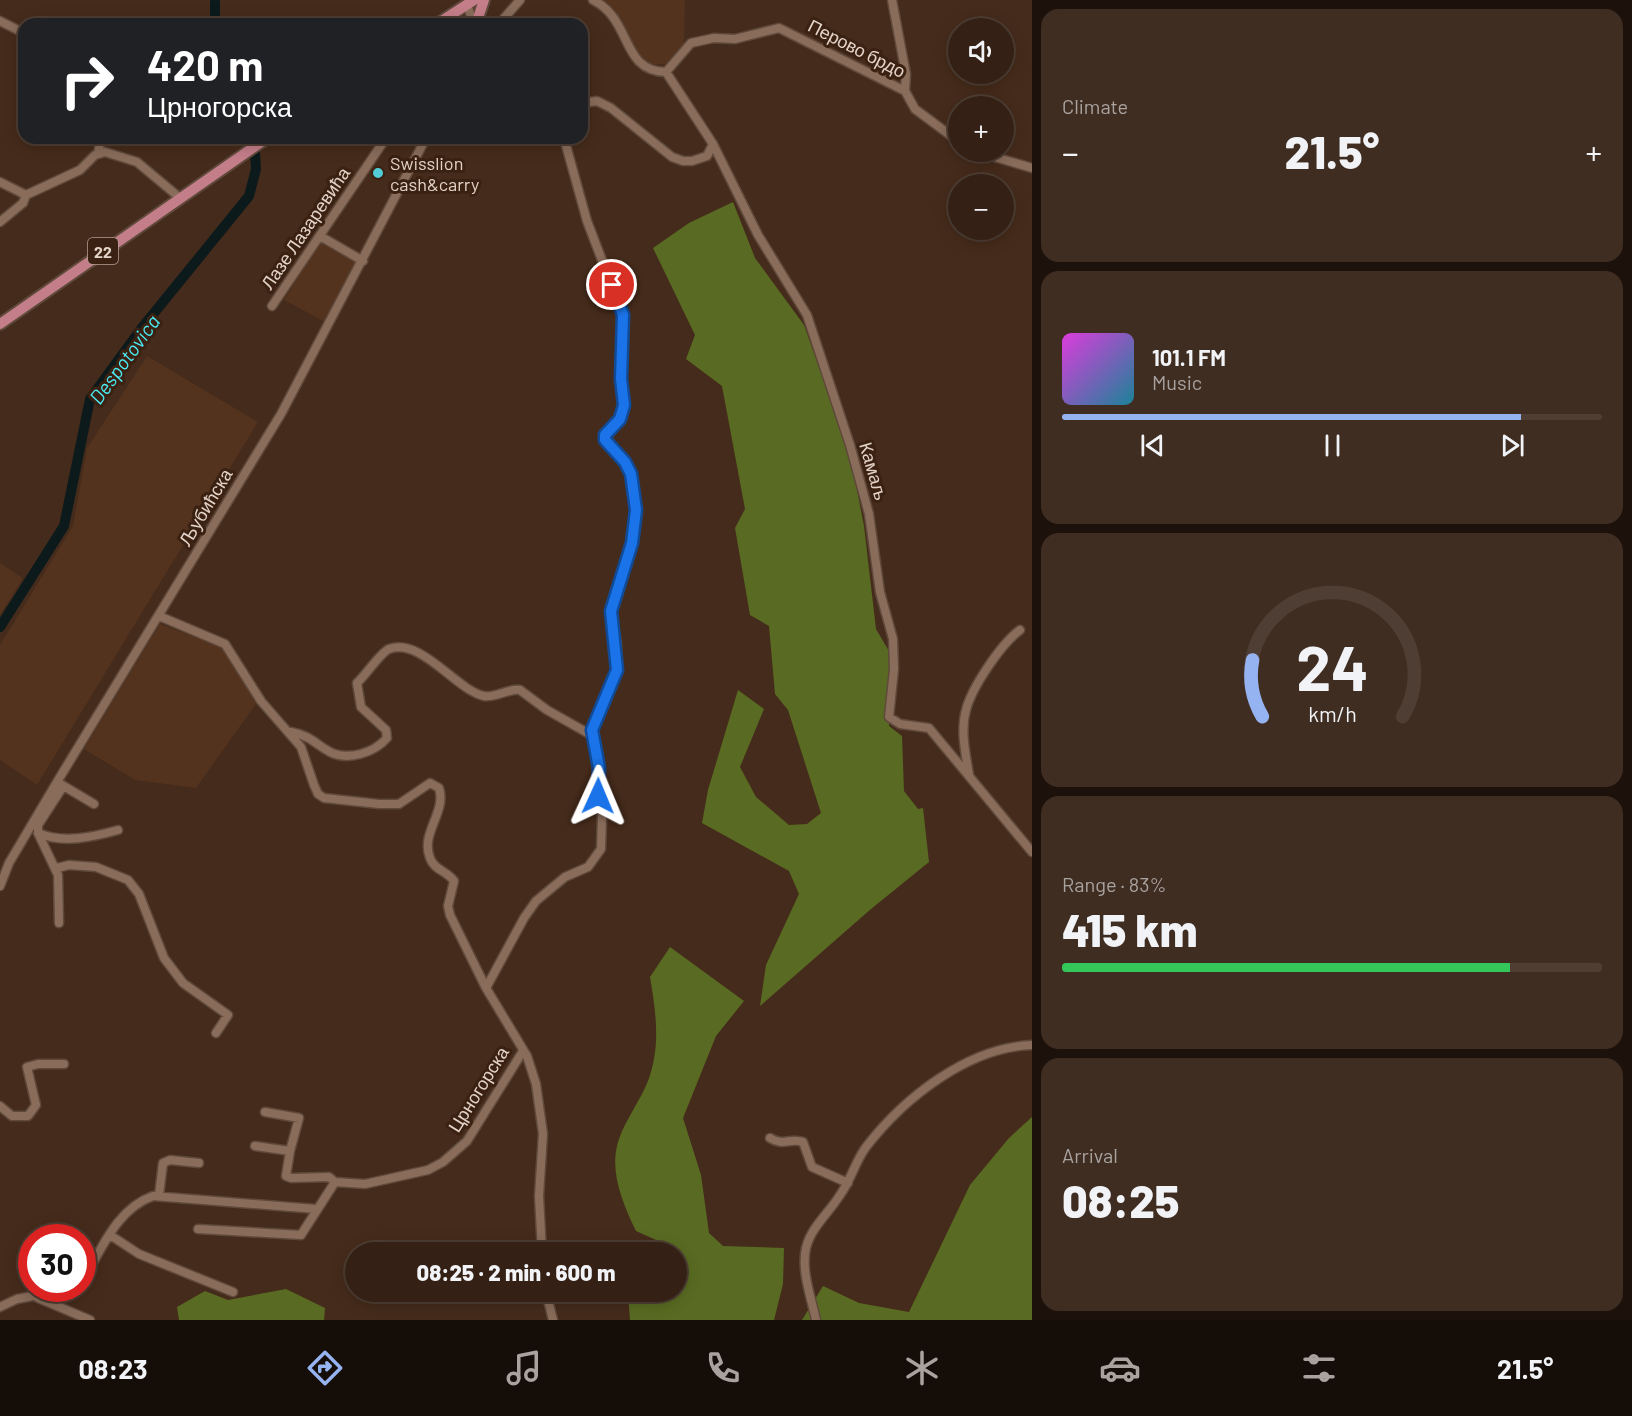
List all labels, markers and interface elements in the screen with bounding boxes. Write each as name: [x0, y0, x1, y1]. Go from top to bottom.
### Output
street label: Перово брдо: [805, 14, 909, 82]
map controls: [948, 18, 1014, 240]
button: sound: [948, 18, 1014, 84]
text: 420 m: [147, 39, 263, 89]
icon: right: [48, 42, 126, 120]
text: Црногорска: [147, 90, 292, 122]
text: Climate: [1062, 94, 1128, 118]
button: +: [948, 96, 1014, 162]
text: 21.5°: [1285, 124, 1379, 178]
text: −: [1062, 132, 1079, 172]
text: +: [1586, 132, 1602, 172]
place label: Swisslion cash&carry: [390, 152, 479, 195]
street label: Лазе Лазаревића: [256, 162, 355, 293]
marker: Swisslion cash&carry: [371, 166, 385, 180]
button: −: [948, 174, 1014, 240]
road number: 22: [88, 238, 118, 264]
pin: [586, 259, 637, 310]
icon: arrive: [595, 268, 628, 301]
water label: Despotovica: [84, 310, 164, 408]
text: 101.1 FM: [1152, 344, 1226, 370]
text: Music: [1152, 370, 1202, 394]
icon: previous: [1136, 429, 1169, 462]
icon: pause: [1316, 429, 1349, 462]
icon: next: [1496, 429, 1529, 462]
street label: Камаљ: [855, 440, 893, 502]
street label: Љубићска: [173, 464, 237, 549]
text: 24: [1296, 629, 1368, 703]
text: km/h: [1308, 701, 1356, 726]
position arrow: [566, 764, 630, 828]
text: Range · 83%: [1062, 872, 1166, 896]
text: 415 km: [1062, 902, 1198, 956]
street label: Црногорска: [443, 1041, 513, 1136]
text: Arrival: [1062, 1143, 1118, 1167]
text: 08:25: [1062, 1173, 1179, 1227]
speed limit sign: 30: [18, 1224, 96, 1302]
text: 08:25 · 2 min · 600 m: [417, 1259, 615, 1285]
icon: directions: [304, 1347, 346, 1389]
icon: music: [503, 1347, 545, 1389]
icon: phone: [702, 1347, 744, 1389]
icon: climate: [901, 1347, 943, 1389]
icon: car: [1099, 1347, 1141, 1389]
icon: filters: [1298, 1347, 1340, 1389]
text: 08:23: [78, 1352, 148, 1384]
text: 21.5°: [1497, 1352, 1554, 1384]

